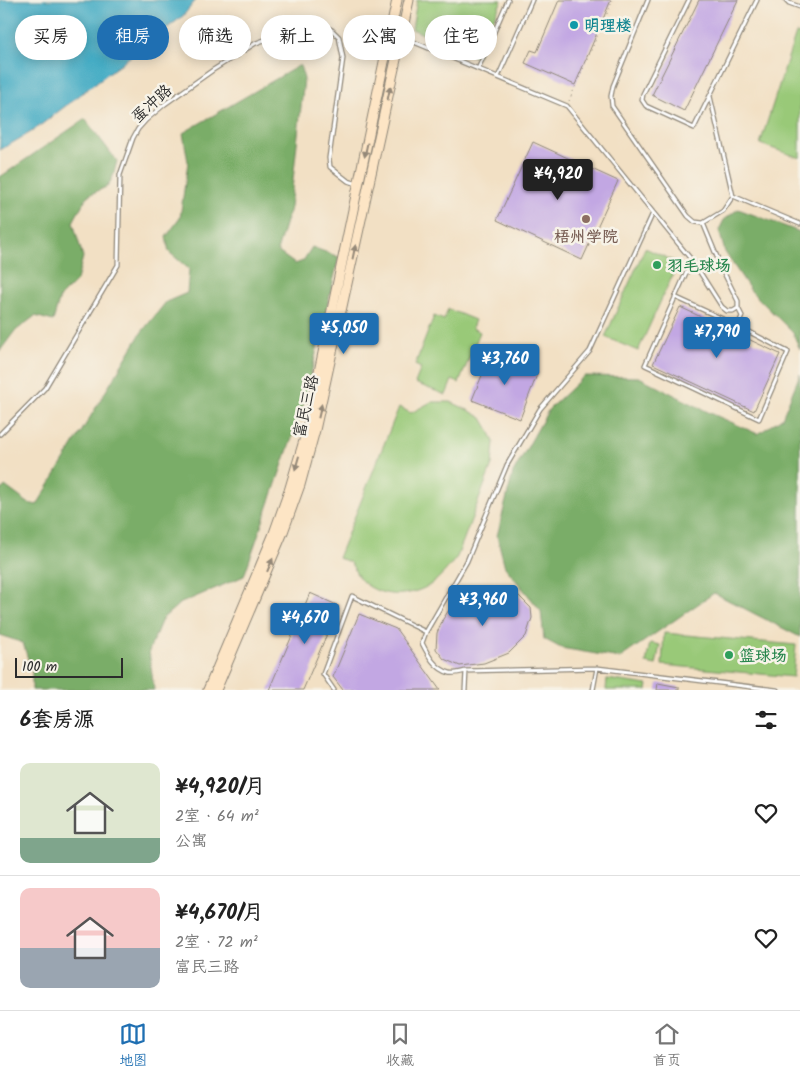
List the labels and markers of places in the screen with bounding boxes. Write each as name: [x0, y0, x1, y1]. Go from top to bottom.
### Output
place label: 明理楼: [584, 14, 632, 39]
marker: 明理楼: [568, 19, 580, 31]
pin: ¥4,920: [517, 158, 599, 201]
marker: 梧州学院: [580, 213, 592, 225]
place label: 梧州学院: [554, 225, 618, 250]
place label: 羽毛球场: [667, 254, 731, 279]
marker: 羽毛球场: [651, 259, 663, 271]
pin: ¥5,050: [303, 312, 385, 355]
pin: ¥7,790: [676, 316, 758, 359]
pin: ¥3,760: [464, 344, 546, 386]
pin: ¥3,960: [442, 584, 524, 627]
pin: ¥4,670: [264, 602, 346, 645]
place label: 篮球场: [739, 644, 787, 669]
marker: 篮球场: [723, 649, 735, 661]

